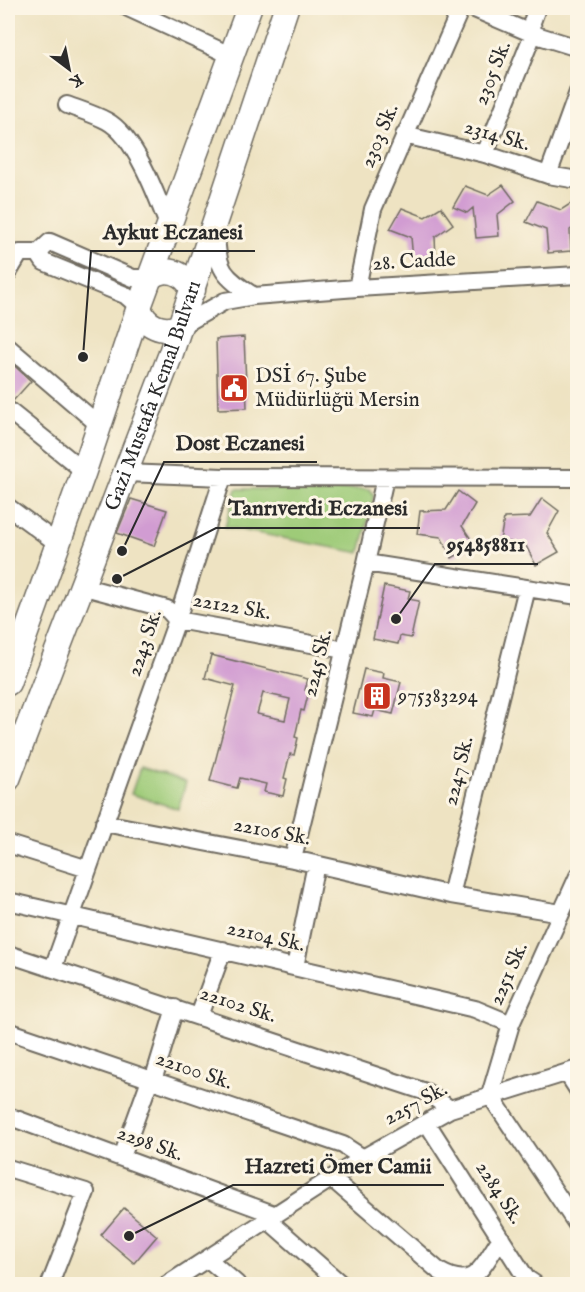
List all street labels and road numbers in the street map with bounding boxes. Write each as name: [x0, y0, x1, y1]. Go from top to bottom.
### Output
street label: 2305 Sk.: [468, 37, 518, 109]
street label: 2303 Sk.: [354, 100, 406, 172]
street label: 2314 Sk.: [461, 114, 533, 158]
street label: 28. Cadde: [372, 246, 457, 278]
street label: Gazi Mustafa Kemal Bulvarı: [98, 277, 208, 515]
street label: 22122 Sk.: [191, 587, 273, 627]
street label: 2243 Sk.: [121, 606, 169, 680]
street label: 2245 Sk.: [297, 626, 339, 700]
street label: 2247 Sk.: [437, 733, 481, 809]
street label: 22106 Sk.: [231, 811, 313, 853]
street label: 22104 Sk.: [224, 915, 308, 959]
street label: 2251 Sk.: [483, 938, 535, 1010]
street label: 22102 Sk.: [196, 980, 280, 1030]
street label: 22100 Sk.: [152, 1045, 236, 1097]
street label: 2257 Sk.: [379, 1076, 453, 1132]
street label: 2298 Sk.: [113, 1120, 187, 1168]
street label: 2284 Sk.: [469, 1156, 529, 1230]

